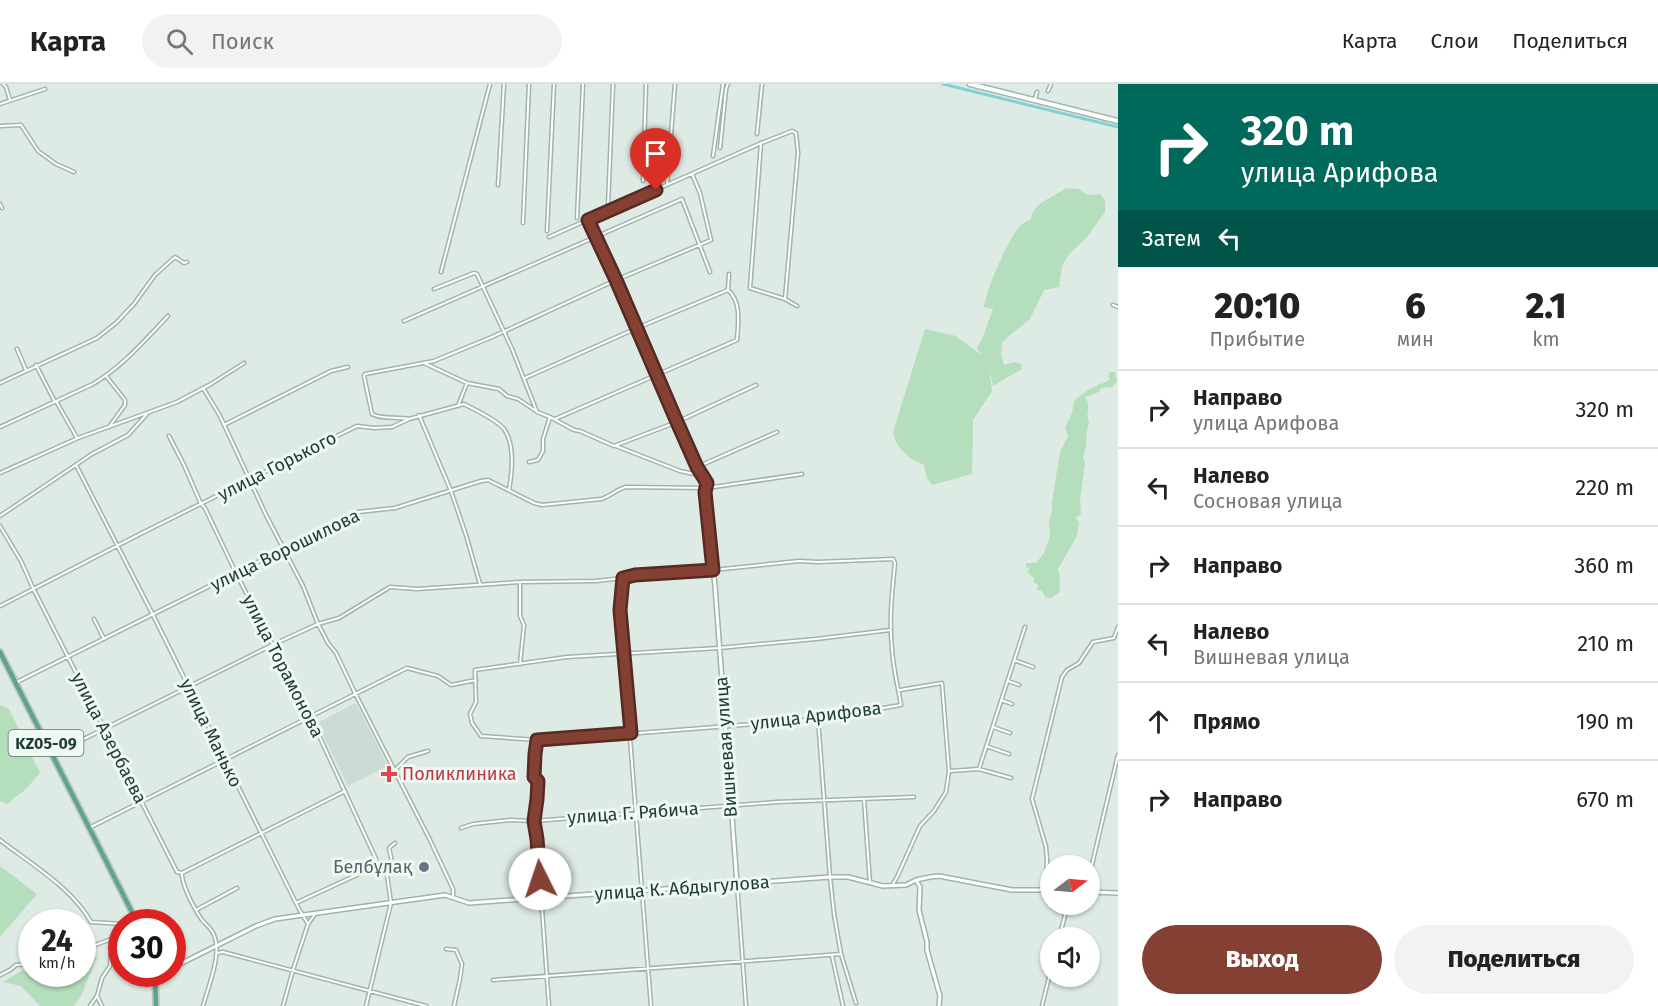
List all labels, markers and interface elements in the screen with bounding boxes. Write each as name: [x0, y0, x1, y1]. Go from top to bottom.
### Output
search box: [142, 14, 562, 68]
text: Карта: [30, 25, 106, 58]
icon: search: [163, 25, 196, 58]
text: Поиск: [211, 28, 274, 55]
text: Карта: [1342, 28, 1398, 54]
text: Слои: [1431, 28, 1479, 54]
text: Поделиться: [1512, 28, 1628, 54]
text: 320 m: [1241, 106, 1354, 156]
icon: right: [1142, 108, 1220, 186]
pin: [630, 128, 681, 190]
icon: arrive: [639, 137, 672, 170]
text: улица Арифова: [1241, 157, 1439, 189]
icon: left: [1213, 222, 1246, 255]
text: Затем: [1142, 225, 1201, 252]
text: 20:10: [1214, 284, 1300, 328]
text: 6: [1405, 284, 1426, 328]
text: 2.1: [1526, 284, 1566, 328]
text: Прибытие: [1210, 327, 1305, 351]
text: мин: [1397, 327, 1434, 351]
text: km: [1532, 327, 1560, 351]
text: Направо: [1193, 384, 1282, 411]
icon: right: [1142, 393, 1175, 426]
text: 320 m: [1575, 396, 1634, 423]
text: улица Арифова: [1193, 411, 1339, 435]
street label: улица Горького: [214, 427, 340, 505]
text: Налево: [1193, 462, 1269, 489]
icon: left: [1142, 471, 1175, 504]
text: 220 m: [1575, 474, 1634, 501]
text: Сосновая улица: [1193, 489, 1343, 513]
street label: улица Ворошилова: [207, 504, 363, 596]
icon: right: [1142, 549, 1175, 582]
text: Направо: [1193, 552, 1282, 579]
text: 360 m: [1574, 552, 1634, 579]
street label: улица Торамонова: [237, 591, 329, 741]
text: Налево: [1193, 618, 1269, 645]
icon: left: [1142, 627, 1175, 660]
text: 210 m: [1577, 630, 1634, 657]
text: Вишневая улица: [1193, 645, 1350, 669]
street label: улица Азербаева: [66, 669, 152, 807]
street label: улица Манько: [175, 675, 247, 791]
street label: Вишневая улица: [710, 676, 742, 818]
street label: улица Арифова: [749, 697, 883, 735]
icon: ahead: [1142, 705, 1175, 738]
text: Прямо: [1193, 708, 1260, 735]
text: 190 m: [1576, 708, 1634, 735]
road number: KZ05-09: [9, 730, 84, 756]
place label: Поликлиника: [402, 763, 517, 785]
marker: Поликлиника: [380, 765, 398, 783]
icon: right: [1142, 783, 1175, 816]
text: Направо: [1193, 786, 1282, 813]
text: 670 m: [1576, 786, 1634, 813]
street label: улица Г. Рябича: [567, 797, 699, 829]
position arrow: [508, 847, 572, 911]
north arrow: [1040, 855, 1100, 915]
map controls: [1040, 855, 1100, 987]
place label: Белбұлақ: [333, 856, 413, 878]
marker: Белбұлақ: [417, 860, 431, 874]
street label: улица К. Абдыгулова: [594, 871, 770, 905]
speed limit sign: 30: [108, 909, 186, 987]
text: 24: [41, 923, 73, 959]
button: Выход: [1142, 925, 1382, 994]
button: Поделиться: [1394, 925, 1634, 994]
button: sound: [1040, 927, 1100, 987]
text: km/h: [38, 954, 76, 972]

